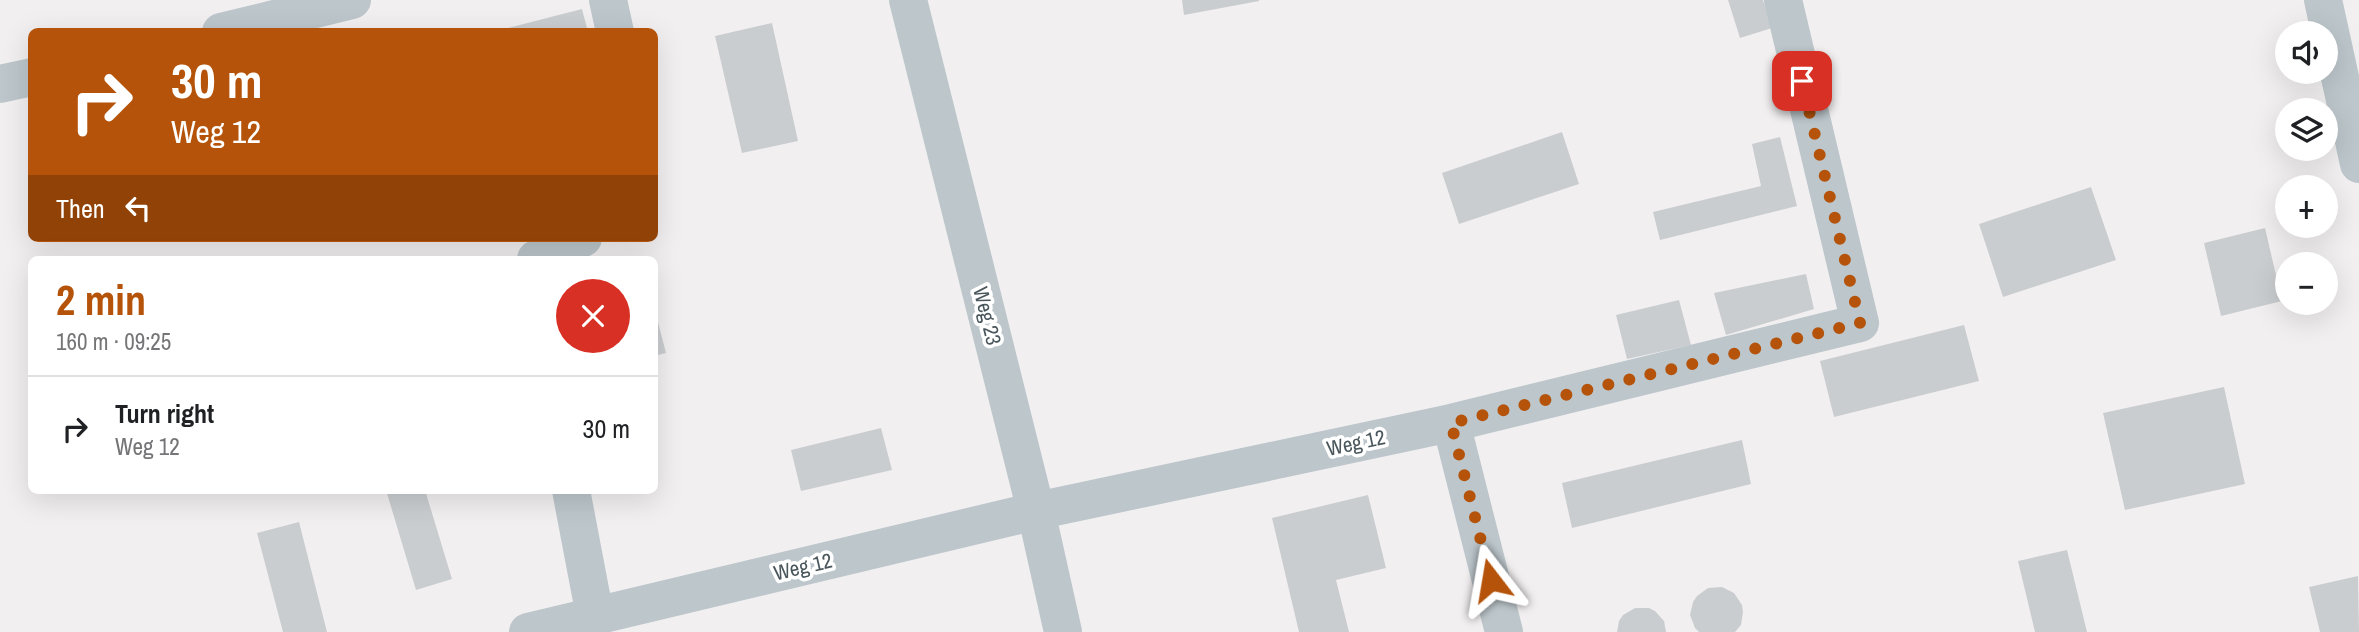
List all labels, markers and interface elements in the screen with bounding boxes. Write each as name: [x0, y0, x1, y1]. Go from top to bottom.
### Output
map controls: [2275, 21, 2338, 315]
button: sound: [2275, 21, 2338, 84]
text: 30 m: [171, 47, 263, 113]
pin: [1772, 51, 1832, 111]
icon: right: [56, 56, 147, 147]
icon: arrive: [1783, 62, 1821, 100]
button: layers: [2275, 98, 2338, 161]
text: Weg 12: [171, 110, 261, 153]
button: +: [2275, 175, 2338, 238]
icon: left: [119, 189, 157, 227]
text: Then: [56, 191, 105, 226]
button: −: [2275, 252, 2338, 315]
text: 2 min: [56, 272, 146, 328]
button: close: [556, 279, 630, 353]
street label: Weg 23: [966, 284, 1009, 348]
text: 160 m · 09:25: [56, 326, 171, 357]
text: Turn right: [115, 396, 214, 431]
icon: right: [56, 410, 94, 448]
text: 30 m: [583, 411, 630, 446]
street label: Weg 12: [1324, 422, 1388, 463]
text: Weg 12: [115, 431, 180, 462]
position arrow: [1454, 543, 1528, 617]
street label: Weg 12: [771, 546, 835, 587]

